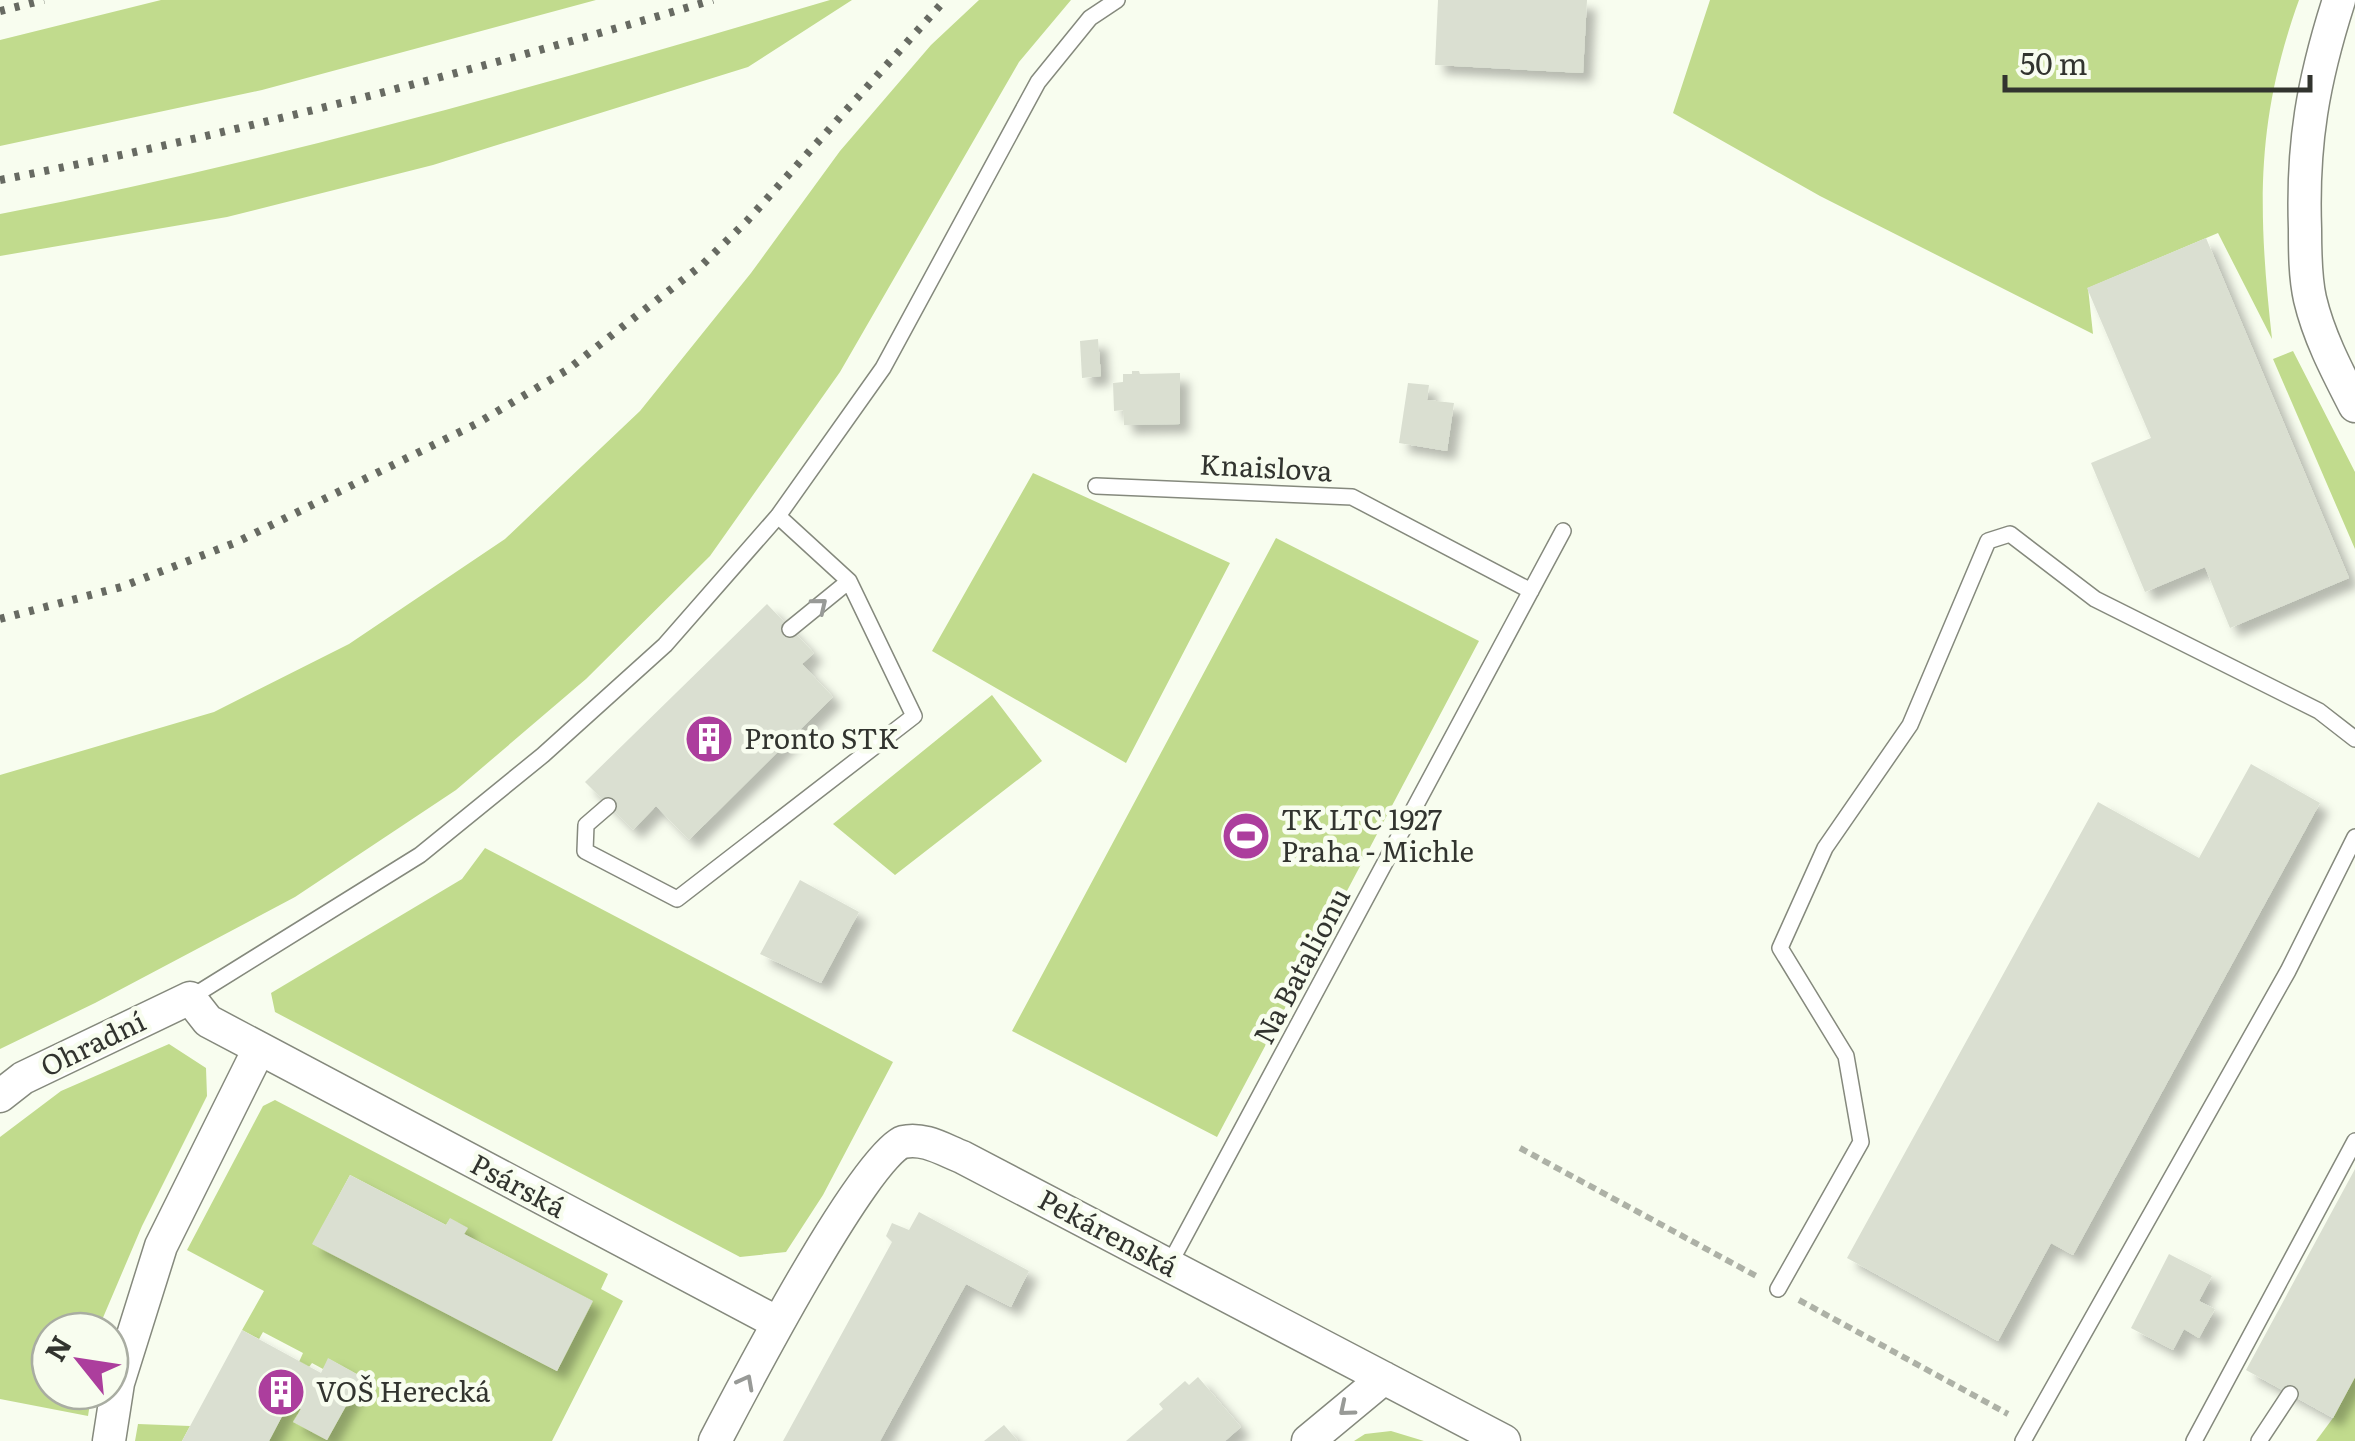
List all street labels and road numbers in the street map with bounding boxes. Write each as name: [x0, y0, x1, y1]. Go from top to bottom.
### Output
street label: Knaislova: [1199, 442, 1334, 490]
street label: Na Batalionu: [1241, 879, 1359, 1051]
street label: Ohradní: [32, 999, 152, 1086]
street label: Psárská: [464, 1142, 574, 1227]
street label: Pekárenská: [1031, 1177, 1186, 1286]

